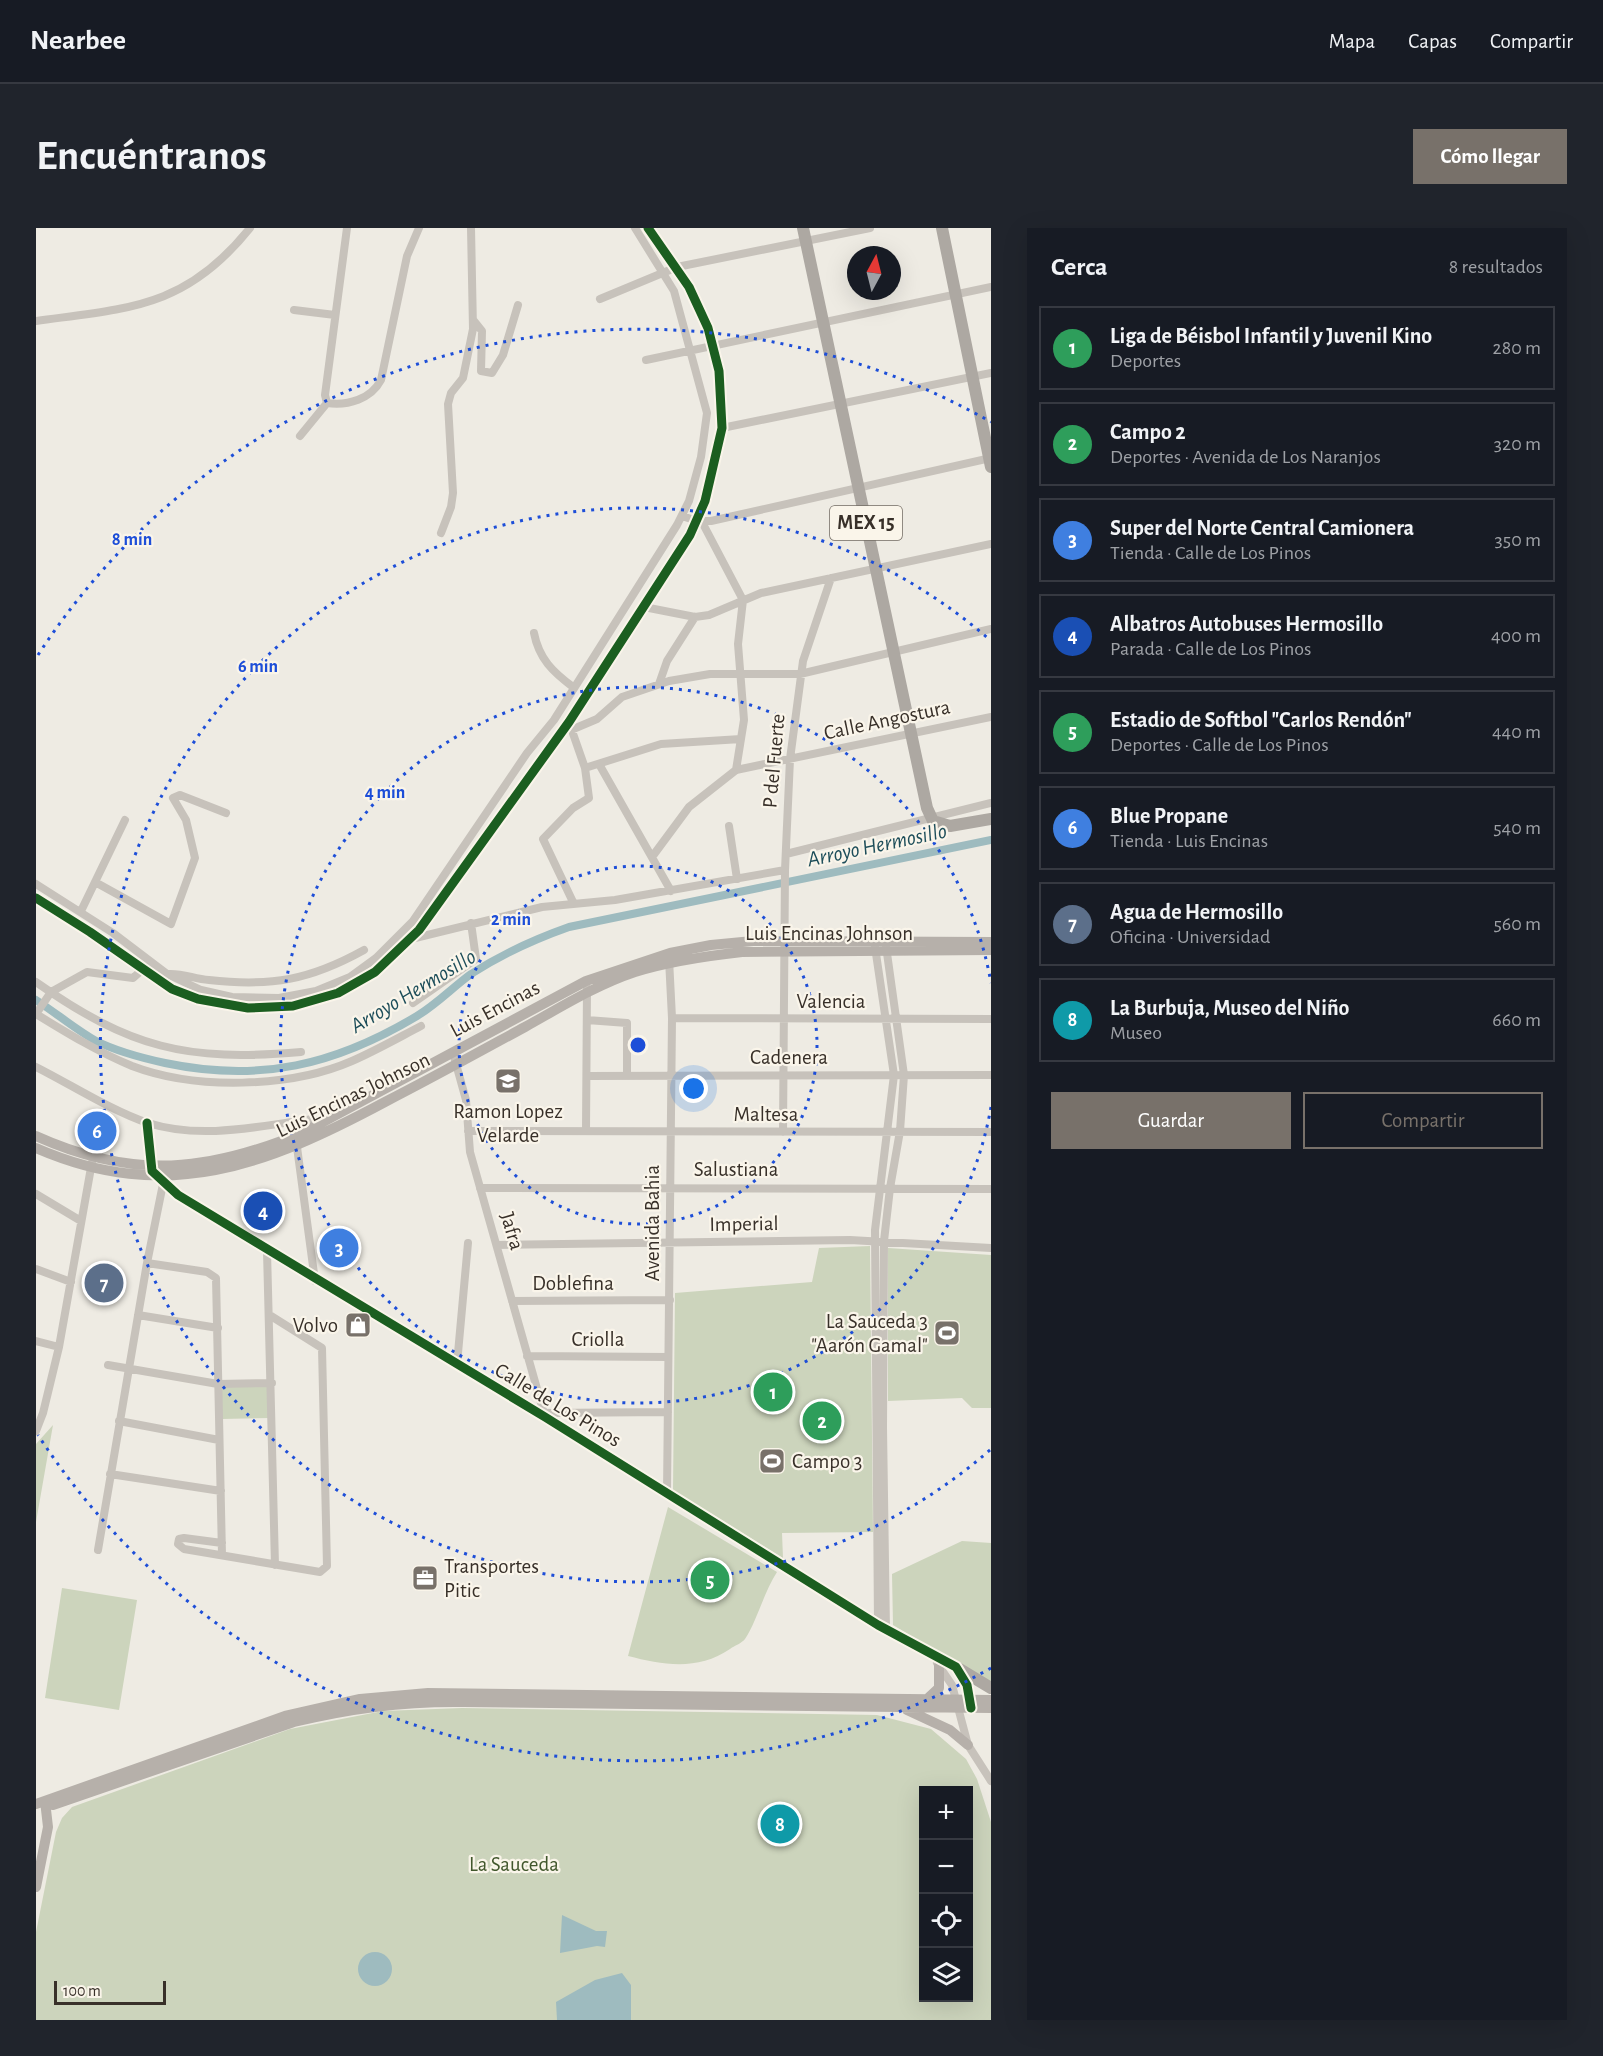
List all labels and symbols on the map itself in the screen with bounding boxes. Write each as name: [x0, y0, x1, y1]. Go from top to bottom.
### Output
north arrow: [847, 246, 901, 300]
road number: MEX 15: [830, 506, 902, 540]
text: 8 min: [112, 531, 152, 549]
text: 6 min: [238, 658, 278, 676]
street label: Calle Angostura: [822, 696, 952, 744]
street label: P del Fuerte: [759, 713, 789, 809]
text: 4 min: [365, 784, 405, 802]
water label: Arroyo Hermosillo: [804, 819, 949, 871]
text: 2 min: [491, 911, 531, 929]
street label: Luis Encinas Johnson: [745, 923, 913, 944]
water label: Arroyo Hermosillo: [346, 945, 480, 1038]
street label: Luis Encinas: [447, 977, 543, 1041]
street label: Valencia: [797, 991, 866, 1012]
centre of rings: [628, 1035, 648, 1055]
street label: Cadenera: [750, 1047, 828, 1068]
street label: Luis Encinas Johnson: [273, 1049, 433, 1141]
school or university icon: Ramon Lopez Velarde: [493, 1066, 523, 1096]
your location: [679, 1074, 708, 1103]
place label: Ramon Lopez Velarde: [453, 1101, 563, 1146]
street label: Maltesa: [734, 1104, 799, 1125]
pin: 6: [78, 1108, 116, 1154]
street label: Salustiana: [694, 1159, 779, 1180]
street label: Avenida Bahia: [642, 1164, 663, 1281]
pin: 4: [244, 1188, 282, 1234]
street label: Jafra: [496, 1210, 528, 1253]
street label: Imperial: [709, 1213, 779, 1235]
pin: 3: [320, 1226, 358, 1270]
pin: 7: [84, 1260, 124, 1306]
street label: Doblefina: [532, 1273, 614, 1294]
shop icon: Volvo: [343, 1310, 373, 1340]
place label: La Sauceda 3 "Aarón Gamal": [811, 1311, 928, 1356]
place label: Volvo: [293, 1315, 338, 1336]
sports icon: La Sauceda 3 "Aarón Gamal": [932, 1318, 962, 1348]
street label: Criolla: [572, 1329, 625, 1350]
street label: Calle de Los Pinos: [491, 1359, 625, 1451]
pin: 1: [754, 1370, 792, 1414]
pin: 2: [802, 1398, 842, 1444]
sports icon: Campo 3: [757, 1446, 787, 1476]
place label: Campo 3: [792, 1451, 862, 1472]
place label: Transportes Pitic: [444, 1556, 539, 1601]
pin: 5: [690, 1558, 730, 1602]
office icon: Transportes Pitic: [410, 1563, 440, 1593]
pin: 8: [760, 1802, 800, 1846]
park label: La Sauceda: [469, 1854, 559, 1875]
scale bar: [54, 1978, 166, 2006]

